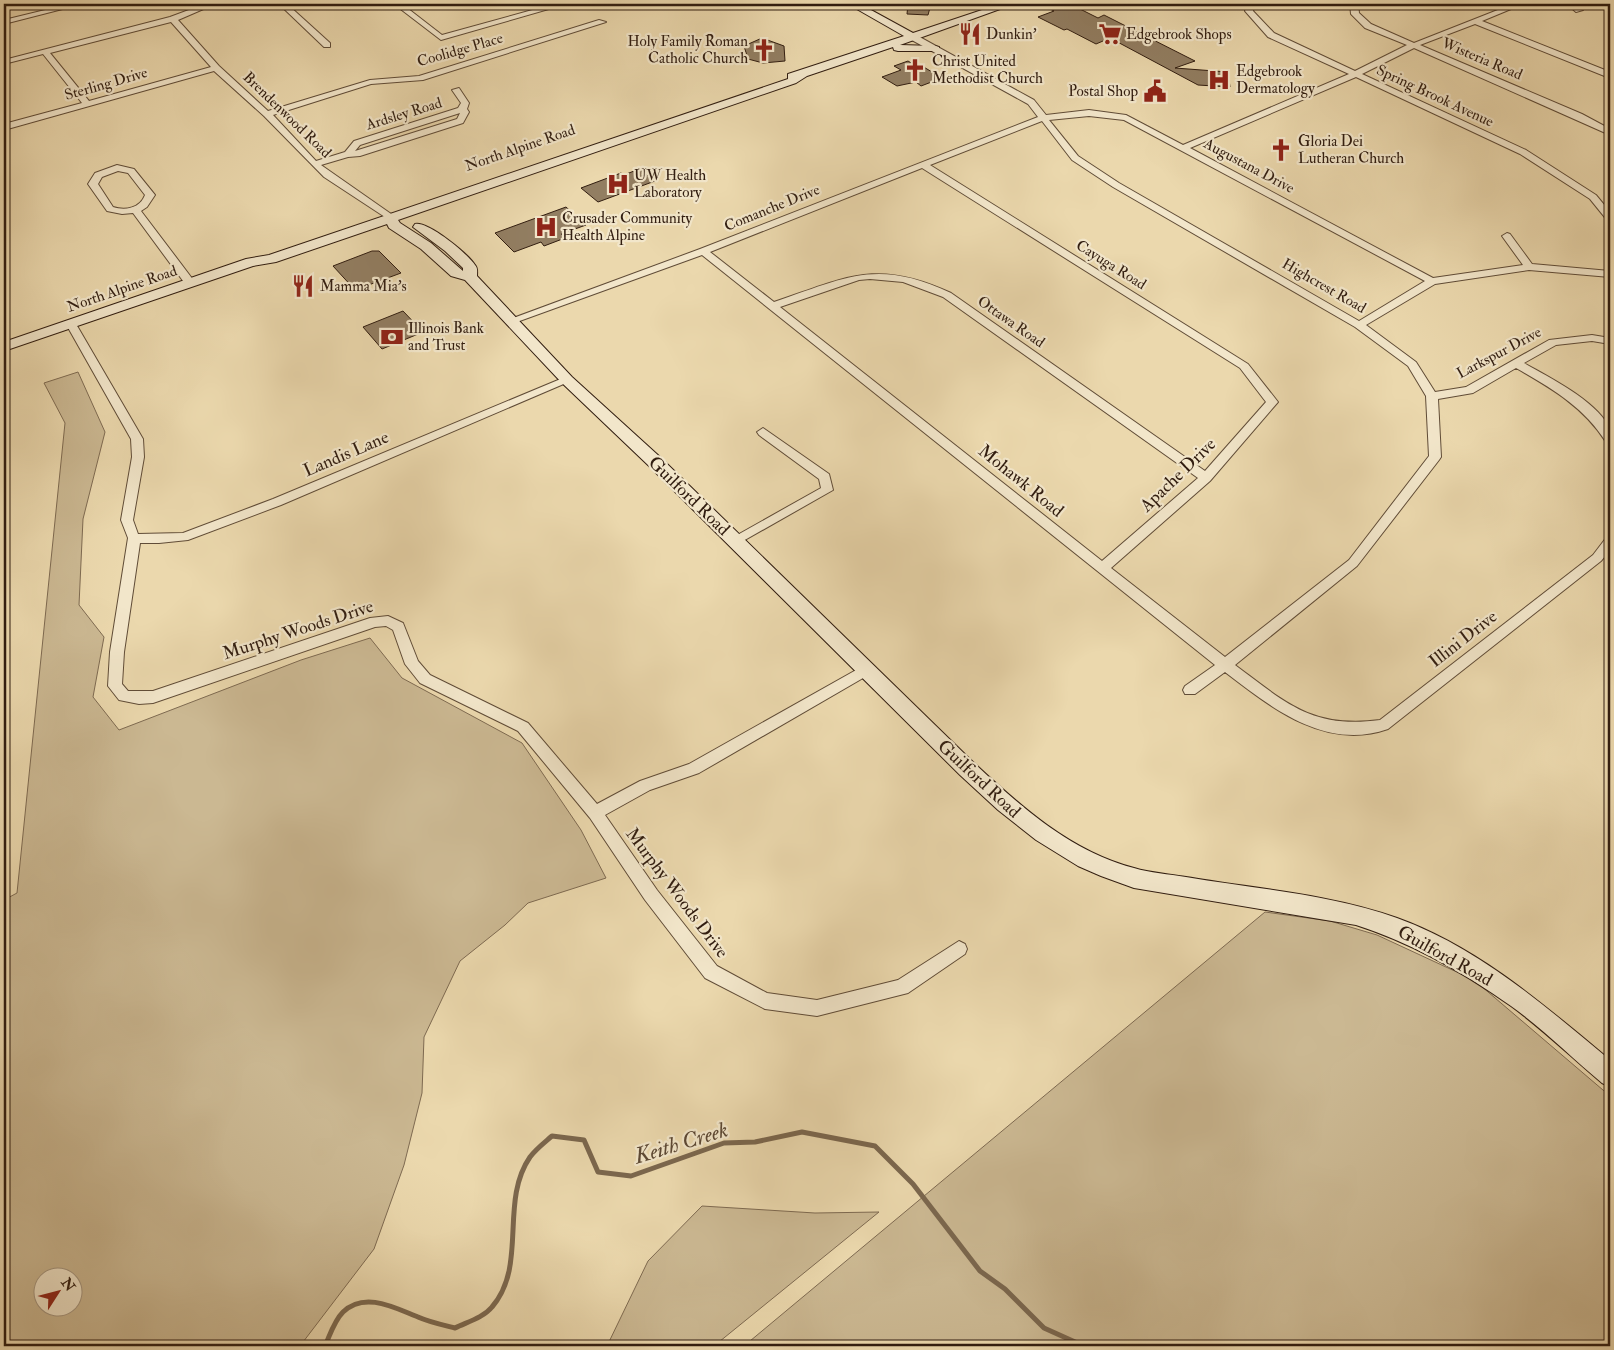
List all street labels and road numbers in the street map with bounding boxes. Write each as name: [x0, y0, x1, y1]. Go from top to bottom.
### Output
street label: Coolidge Place: [415, 29, 505, 71]
street label: Wisteria Road: [1438, 33, 1526, 85]
street label: Spring Brook Avenue: [1373, 61, 1497, 132]
street label: Sterling Drive: [62, 63, 150, 105]
street label: Brendenwood Road: [239, 68, 336, 163]
street label: Ardsley Road: [363, 93, 445, 135]
street label: North Alpine Road: [462, 120, 578, 177]
street label: Augustana Drive: [1199, 134, 1298, 198]
street label: Comanche Drive: [721, 180, 823, 236]
street label: Cayuga Road: [1072, 236, 1150, 294]
street label: Highcrest Road: [1279, 254, 1370, 318]
street label: North Alpine Road: [64, 261, 180, 318]
street label: Ottawa Road: [974, 292, 1049, 352]
street label: Larkspur Drive: [1453, 323, 1545, 384]
street label: Landis Lane: [300, 426, 393, 482]
street label: Apache Drive: [1134, 433, 1221, 518]
street label: Mohawk Road: [974, 440, 1069, 523]
street label: Guilford Road: [643, 451, 735, 541]
street label: Murphy Woods Drive: [220, 595, 377, 665]
street label: Illini Drive: [1424, 605, 1502, 673]
street label: Guilford Road: [933, 735, 1025, 823]
street label: Murphy Woods Drive: [621, 823, 734, 963]
street label: Guilford Road: [1393, 920, 1497, 992]

